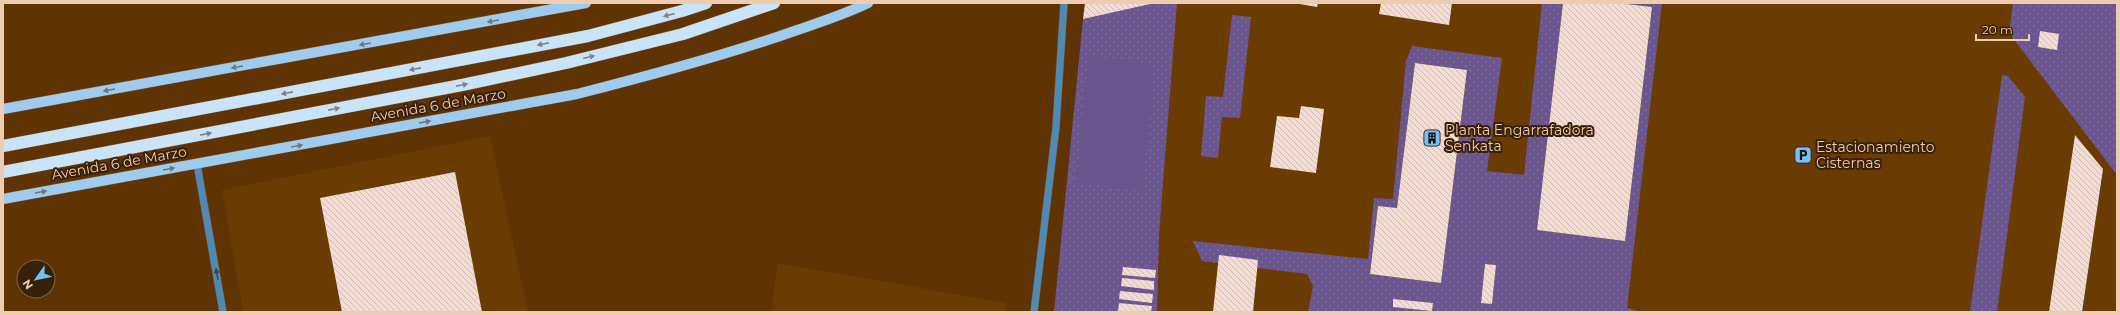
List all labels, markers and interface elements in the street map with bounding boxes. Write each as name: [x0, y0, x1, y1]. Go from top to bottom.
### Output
one-way arrow: [663, 12, 675, 18]
scale bar: [1976, 16, 2029, 42]
one-way arrow: [486, 18, 499, 24]
text: 20 m: [1982, 22, 2013, 37]
one-way arrow: [359, 41, 371, 47]
one-way arrow: [537, 42, 549, 48]
one-way arrow: [583, 54, 595, 60]
one-way arrow: [231, 64, 243, 70]
one-way arrow: [409, 66, 421, 72]
one-way arrow: [456, 82, 468, 88]
street label: Avenida 6 de Marzo: [369, 84, 507, 126]
one-way arrow: [103, 87, 115, 93]
one-way arrow: [281, 90, 293, 96]
one-way arrow: [328, 106, 340, 112]
one-way arrow: [419, 119, 431, 125]
place label: Planta Engarrafadora Senkata: [1445, 121, 1594, 155]
building icon: Planta Engarrafadora Senkata: [1422, 128, 1442, 148]
one-way arrow: [200, 130, 212, 136]
place label: Estacionamiento Cisternas: [1816, 138, 1935, 172]
street label: Avenida 6 de Marzo: [50, 142, 188, 184]
one-way arrow: [291, 142, 303, 148]
parking icon: Estacionamiento Cisternas: [1793, 145, 1813, 165]
one-way arrow: [163, 165, 175, 171]
one-way arrow: [35, 189, 47, 195]
north arrow: [16, 259, 56, 299]
one-way arrow: [213, 268, 219, 280]
text: N: [19, 277, 36, 292]

